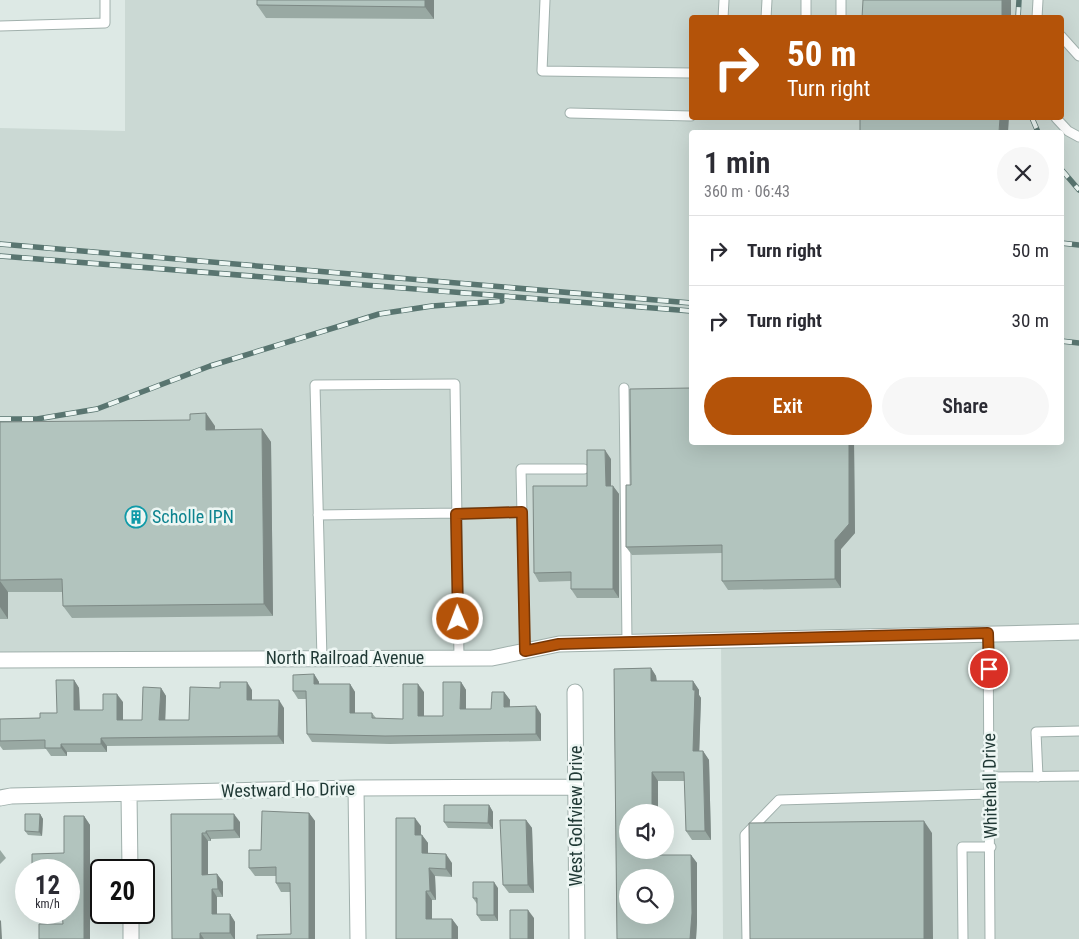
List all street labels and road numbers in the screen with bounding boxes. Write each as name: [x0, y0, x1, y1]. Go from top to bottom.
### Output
street label: North Railroad Avenue: [266, 647, 424, 668]
street label: Whitehall Drive: [978, 733, 1001, 839]
street label: West Golfview Drive: [565, 745, 586, 887]
street label: Westward Ho Drive: [221, 778, 355, 801]

